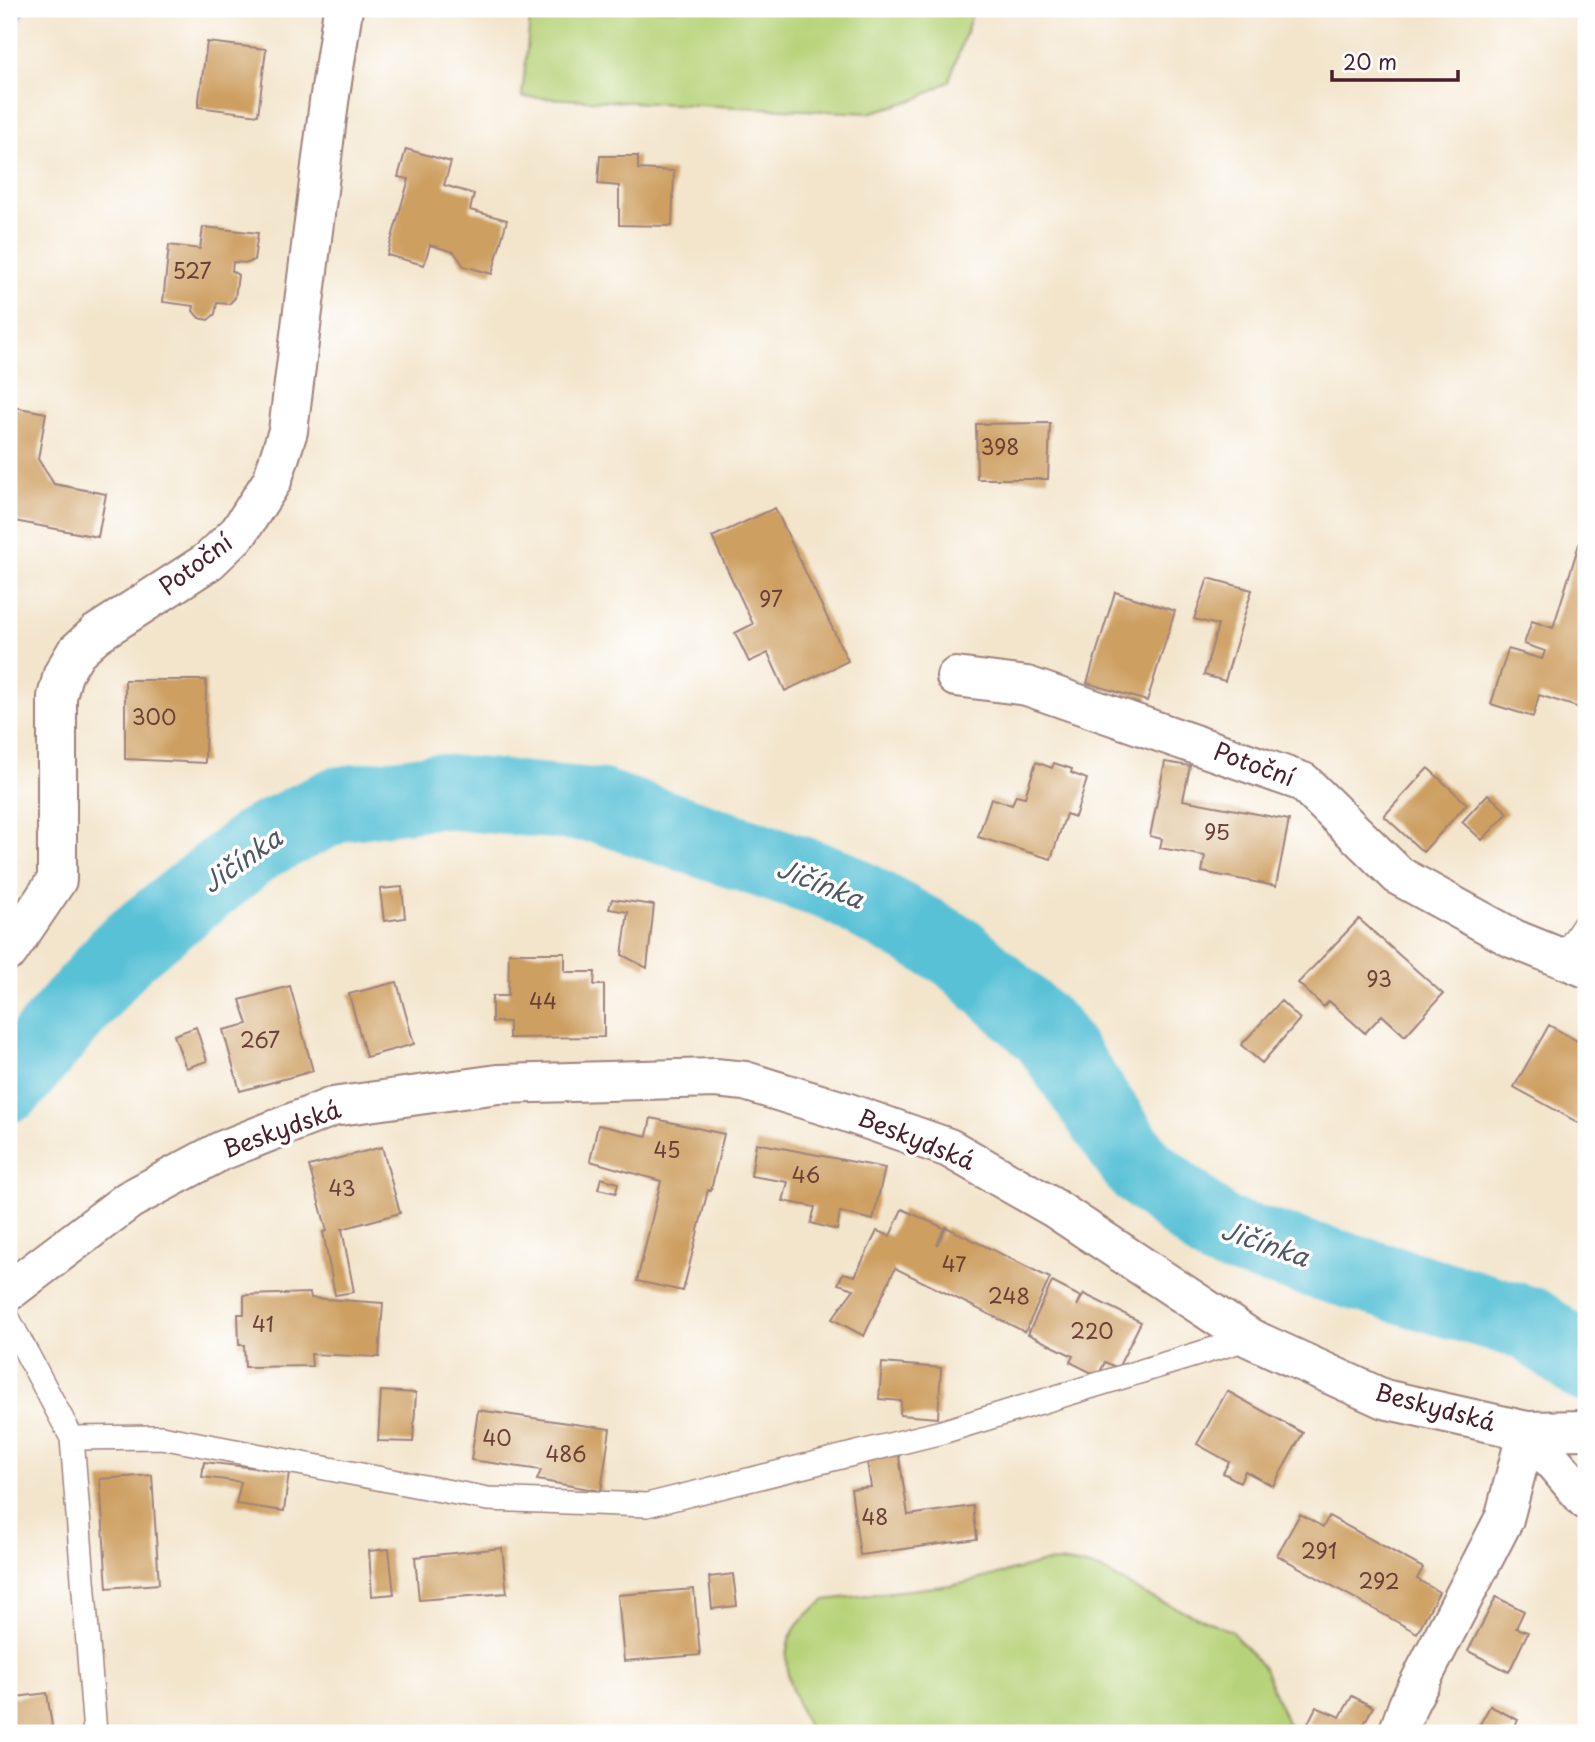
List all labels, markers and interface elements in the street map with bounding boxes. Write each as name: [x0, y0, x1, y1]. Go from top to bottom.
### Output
scale bar: [1332, 38, 1458, 82]
text: 20 m: [1343, 45, 1397, 77]
house number: 527: [172, 254, 212, 286]
house number: 398: [981, 430, 1019, 462]
street label: Potoční: [151, 524, 239, 603]
house number: 97: [759, 582, 783, 614]
house number: 300: [132, 700, 176, 732]
street label: Potoční: [1209, 732, 1301, 795]
house number: 95: [1204, 815, 1230, 847]
water label: Jičínka: [193, 817, 290, 902]
water label: Jičínka: [771, 848, 871, 918]
house number: 93: [1366, 962, 1392, 994]
house number: 44: [529, 984, 557, 1016]
house number: 267: [240, 1023, 280, 1055]
street label: Beskydská: [217, 1090, 345, 1166]
street label: Beskydská: [853, 1098, 981, 1178]
house number: 45: [654, 1133, 680, 1165]
house number: 46: [792, 1158, 820, 1190]
house number: 43: [328, 1171, 356, 1203]
water label: Jičínka: [1216, 1209, 1315, 1276]
house number: 47: [942, 1247, 966, 1279]
house number: 248: [988, 1279, 1030, 1311]
house number: 41: [252, 1307, 274, 1339]
house number: 220: [1070, 1314, 1114, 1346]
street label: Beskydská: [1371, 1373, 1500, 1439]
house number: 40: [482, 1421, 512, 1453]
house number: 486: [546, 1437, 586, 1469]
house number: 48: [862, 1500, 888, 1532]
house number: 291: [1301, 1534, 1337, 1566]
house number: 292: [1358, 1564, 1400, 1596]

